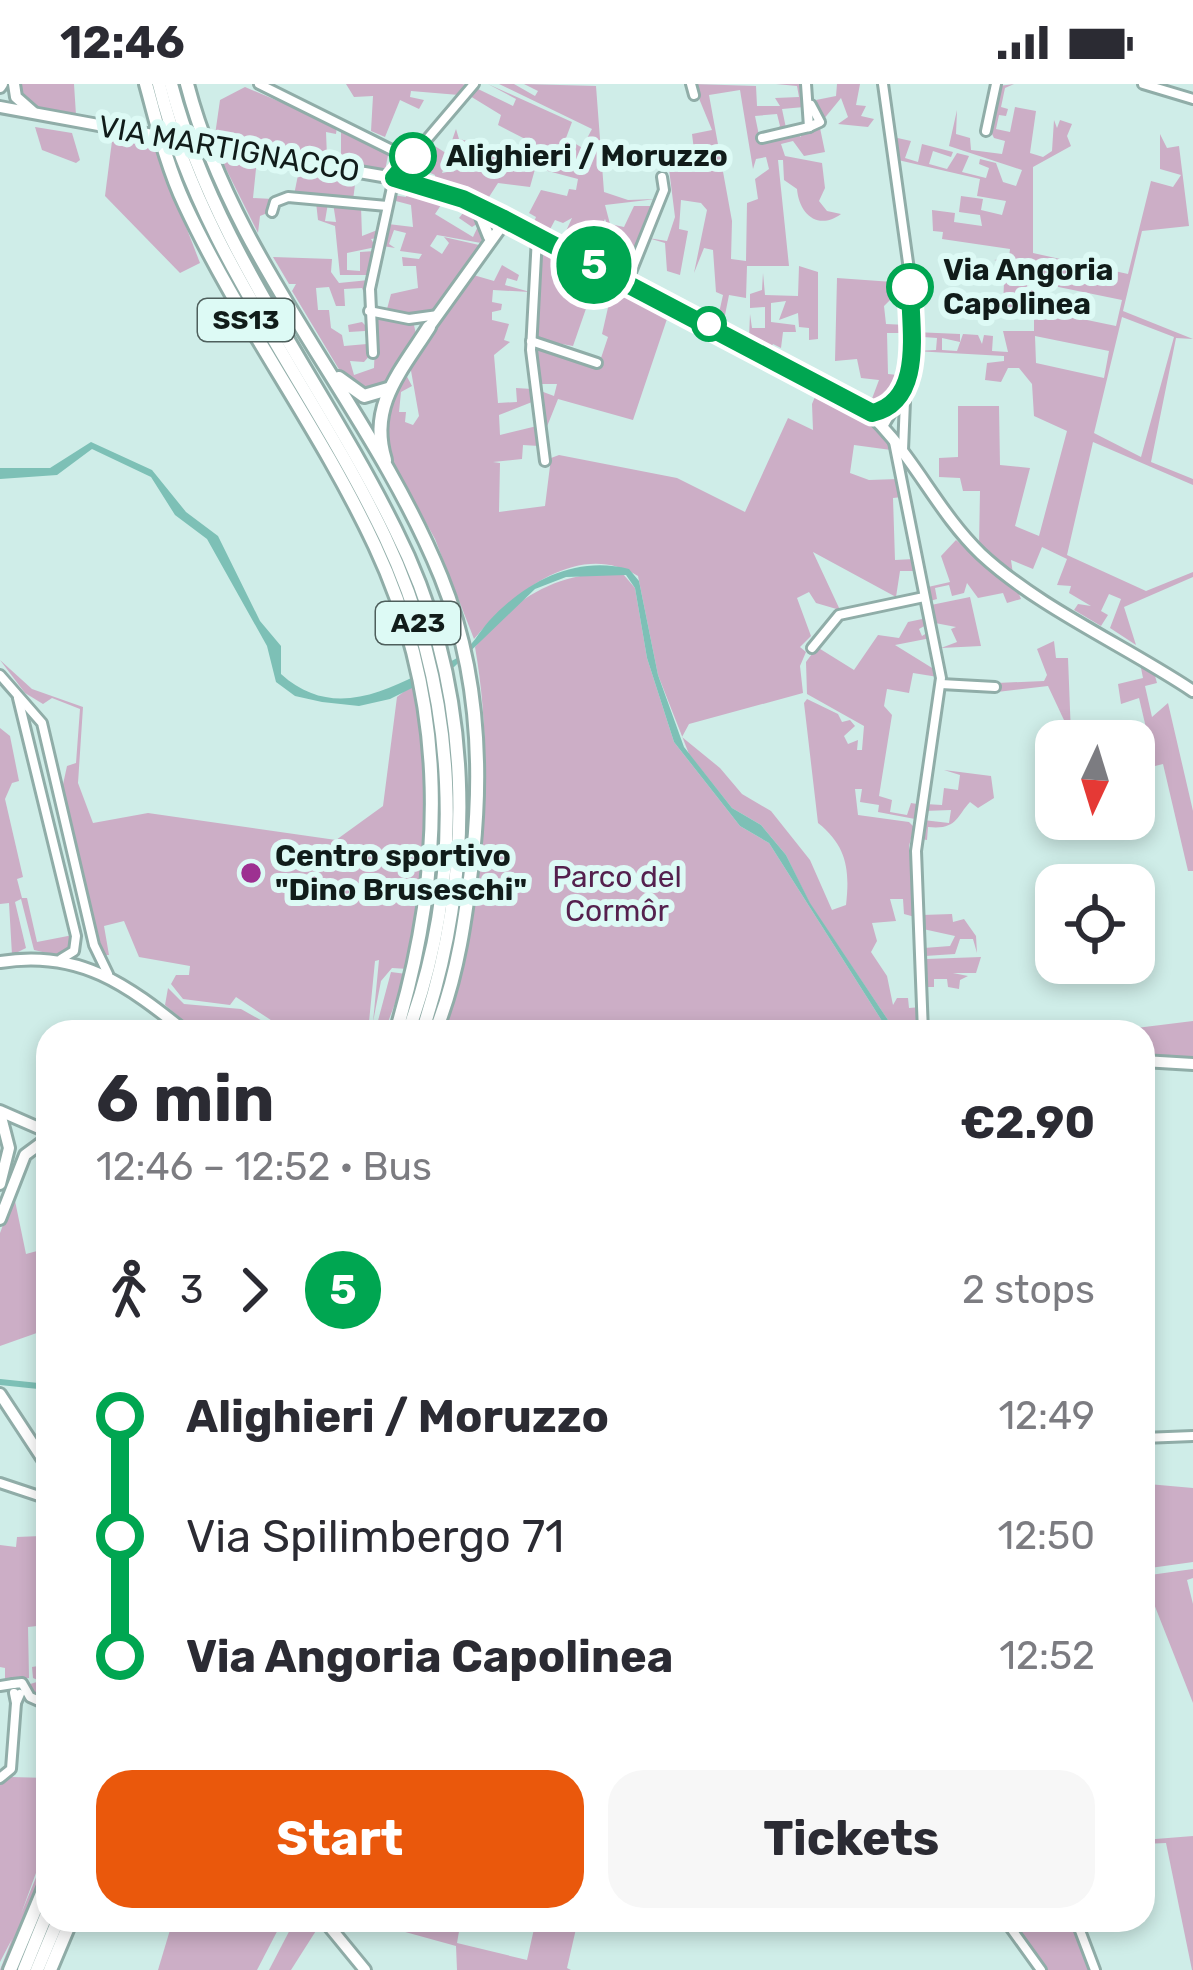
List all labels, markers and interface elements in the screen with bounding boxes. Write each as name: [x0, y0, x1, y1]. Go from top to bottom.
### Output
text: 12:46: [60, 16, 185, 69]
street label: VIA MARTIGNACCO: [96, 108, 362, 190]
marker: Alighieri / Moruzzo: [391, 134, 435, 178]
place label: Alighieri / Moruzzo: [446, 138, 728, 174]
line badge: 5: [555, 226, 633, 304]
text: 5: [580, 240, 608, 290]
place label: Via Angoria Capolinea: [943, 252, 1113, 322]
marker: Via Angoria Capolinea: [888, 265, 932, 309]
road number: SS13: [198, 299, 294, 341]
unlabelled marker: [693, 308, 725, 340]
road number: A23: [376, 602, 460, 644]
north arrow: [1035, 720, 1155, 840]
map controls: [1035, 720, 1155, 984]
place label: Centro sportivo "Dino Bruseschi": [275, 838, 527, 908]
park label: Parco del Cormôr: [552, 859, 682, 929]
marker: Centro sportivo "Dino Bruseschi": [238, 860, 264, 886]
button: locate: [1035, 864, 1155, 984]
text: 6 min: [96, 1059, 275, 1138]
text: €2.90: [960, 1096, 1095, 1149]
text: 12:46 – 12:52 · Bus: [96, 1144, 432, 1190]
icon: walk: [96, 1257, 162, 1323]
icon: forward: [221, 1257, 287, 1323]
text: 5: [329, 1265, 357, 1315]
text: 3: [180, 1267, 203, 1313]
text: 2 stops: [962, 1267, 1095, 1313]
text: Alighieri / Moruzzo: [186, 1390, 609, 1443]
text: 12:49: [998, 1393, 1095, 1439]
text: Via Spilimbergo 71: [186, 1510, 564, 1563]
text: 12:50: [997, 1513, 1095, 1559]
text: Via Angoria Capolinea: [186, 1630, 673, 1683]
text: 12:52: [999, 1633, 1095, 1679]
button: Start: [96, 1770, 584, 1908]
button: Tickets: [608, 1770, 1095, 1908]

